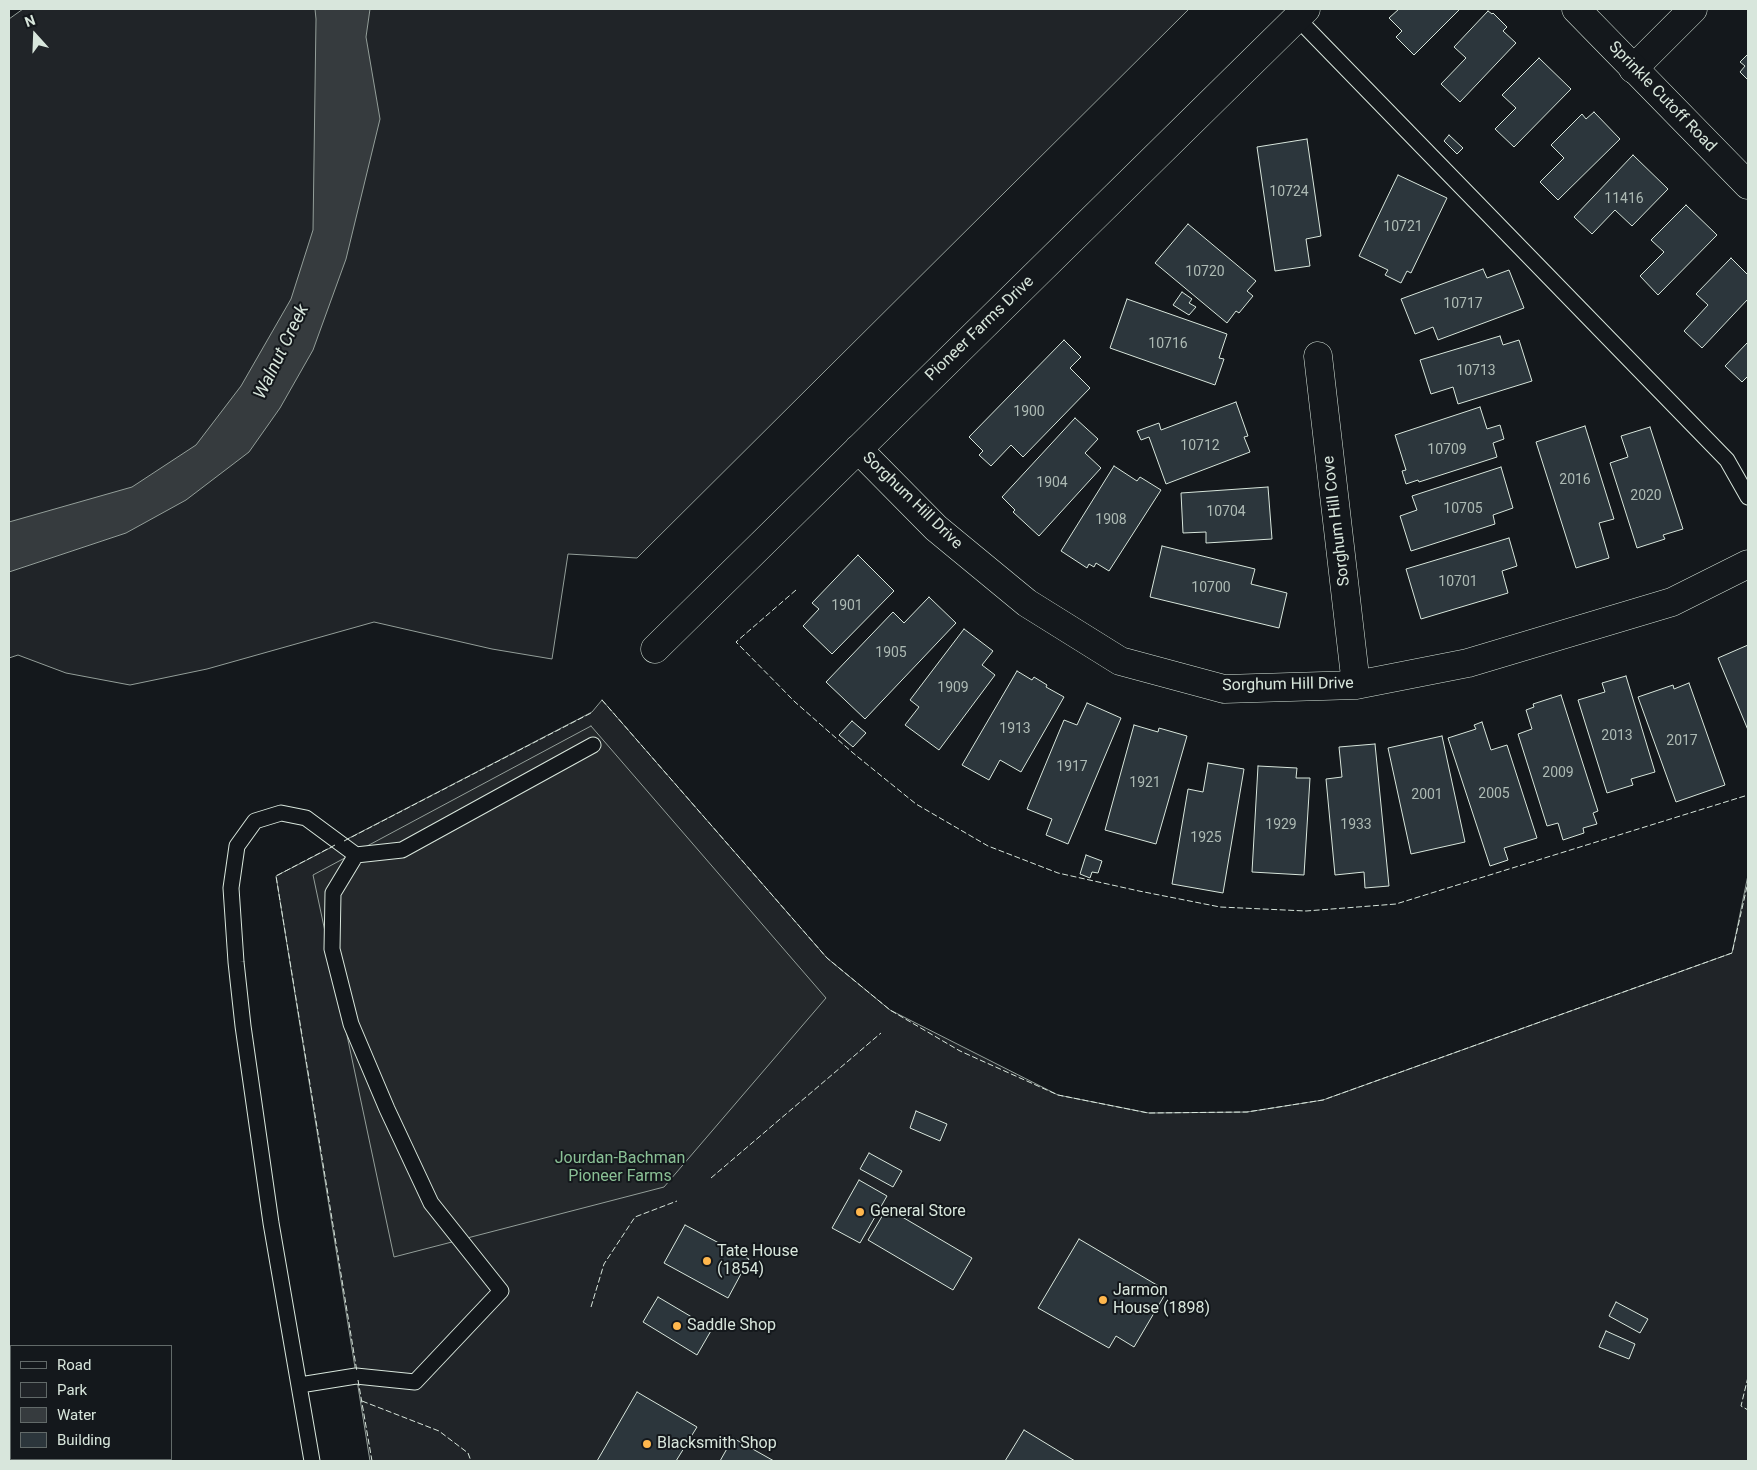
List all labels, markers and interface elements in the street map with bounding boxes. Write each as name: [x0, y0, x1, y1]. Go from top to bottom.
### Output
north arrow: [10, 10, 60, 60]
text: N: [22, 12, 37, 30]
street label: Sprinkle Cutoff Road: [1604, 38, 1720, 156]
house number: 10724: [1269, 184, 1309, 200]
house number: 11416: [1604, 191, 1644, 207]
house number: 10721: [1383, 219, 1423, 235]
house number: 10720: [1185, 264, 1225, 280]
street label: Pioneer Farms Drive: [922, 272, 1038, 386]
house number: 10717: [1443, 296, 1483, 312]
water label: Walnut Creek: [250, 301, 314, 403]
house number: 10716: [1148, 336, 1188, 352]
house number: 10713: [1456, 363, 1496, 379]
house number: 1900: [1013, 404, 1045, 420]
house number: 10712: [1180, 438, 1220, 454]
house number: 10709: [1427, 442, 1467, 458]
street label: Sorghum Hill Drive: [858, 448, 966, 554]
street label: Sorghum Hill Cove: [1319, 455, 1355, 587]
house number: 2016: [1559, 472, 1591, 488]
house number: 1904: [1036, 475, 1068, 491]
house number: 2020: [1630, 488, 1662, 504]
house number: 10705: [1443, 501, 1483, 517]
house number: 10704: [1206, 504, 1246, 520]
house number: 1908: [1095, 512, 1127, 528]
house number: 10701: [1438, 574, 1478, 590]
house number: 10700: [1191, 580, 1231, 596]
house number: 1901: [831, 598, 863, 614]
house number: 1905: [875, 645, 907, 661]
street label: Sorghum Hill Drive: [1222, 674, 1354, 696]
house number: 1909: [937, 680, 969, 696]
house number: 1913: [999, 721, 1031, 737]
house number: 2013: [1601, 728, 1633, 744]
house number: 2017: [1666, 733, 1698, 749]
house number: 1917: [1056, 759, 1088, 775]
house number: 2009: [1542, 765, 1574, 781]
house number: 1921: [1129, 775, 1161, 791]
house number: 2005: [1478, 786, 1510, 802]
house number: 2001: [1411, 787, 1443, 803]
house number: 1929: [1265, 817, 1297, 833]
house number: 1933: [1340, 817, 1372, 833]
house number: 1925: [1190, 830, 1222, 846]
park label: Jourdan-Bachman Pioneer Farms: [555, 1149, 685, 1187]
place label: General Store: [870, 1202, 966, 1222]
marker: General Store: [854, 1206, 866, 1218]
place label: Tate House (1854): [717, 1242, 798, 1280]
marker: Tate House (1854): [701, 1255, 713, 1267]
place label: Jarmon House (1898): [1113, 1281, 1210, 1319]
marker: Jarmon House (1898): [1097, 1294, 1109, 1306]
place label: Saddle Shop: [687, 1316, 776, 1336]
marker: Saddle Shop: [671, 1320, 683, 1332]
legend: [10, 1345, 172, 1460]
text: Road: [57, 1356, 91, 1374]
text: Park: [57, 1381, 87, 1399]
text: Water: [57, 1406, 96, 1424]
text: Building: [57, 1431, 111, 1449]
place label: Blacksmith Shop: [657, 1434, 777, 1454]
marker: Blacksmith Shop: [641, 1438, 653, 1450]

